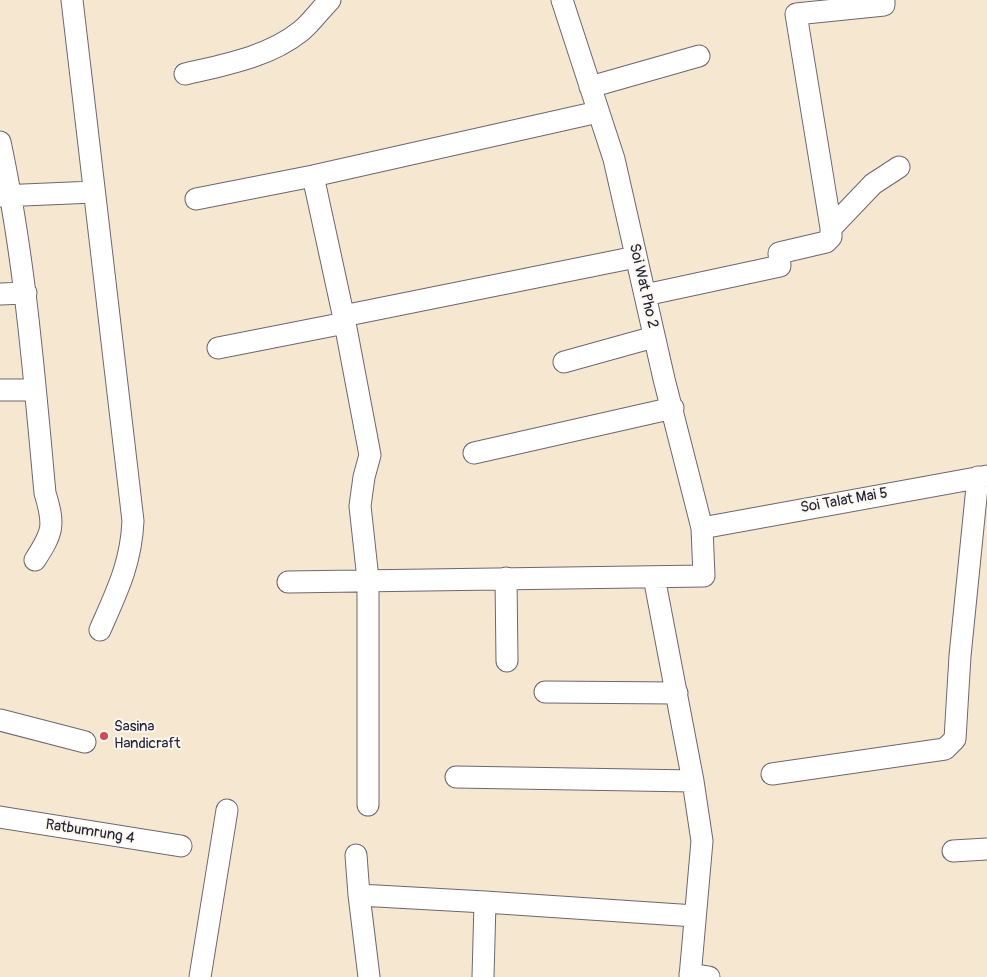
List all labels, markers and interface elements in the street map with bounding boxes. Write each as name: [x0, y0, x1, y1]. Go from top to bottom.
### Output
street label: Soi Wat Pho 2: [625, 242, 661, 330]
street label: Soi Talat Mai 5: [799, 484, 889, 518]
place label: Sasina Handicraft: [114, 718, 181, 753]
marker: Sasina Handicraft: [98, 730, 110, 742]
street label: Ratbumrung 4: [44, 816, 136, 848]

